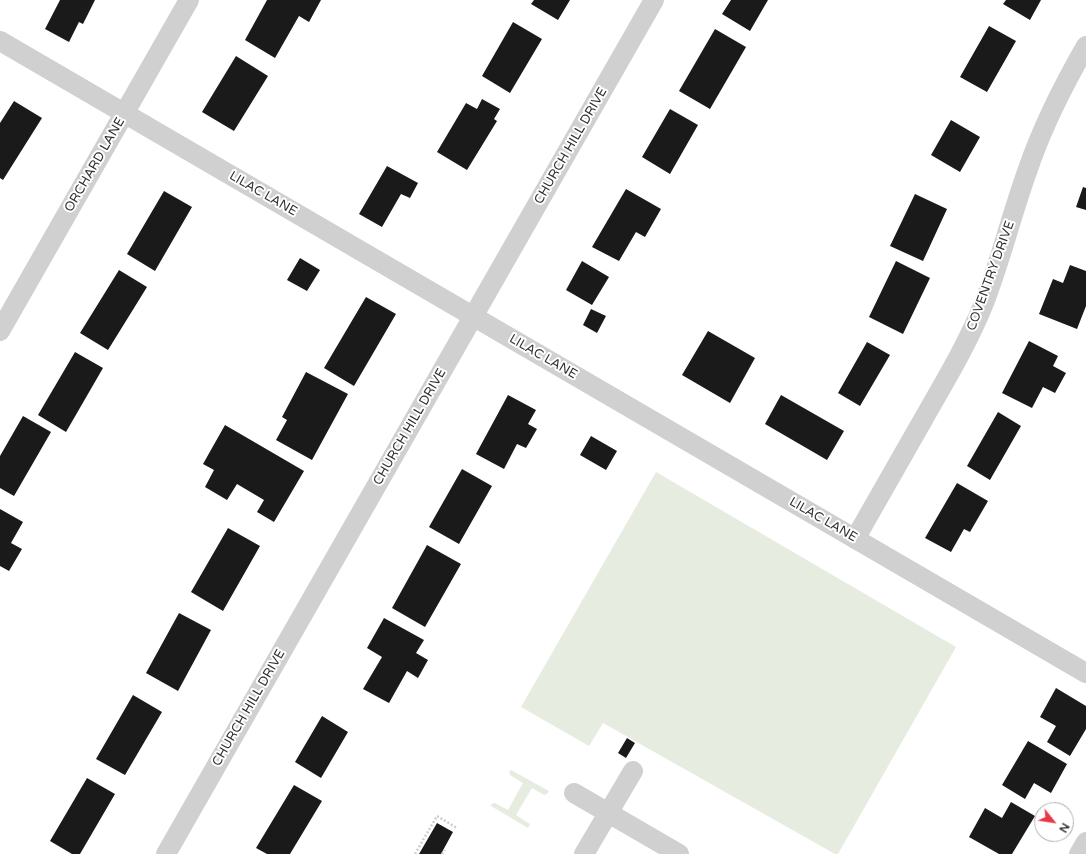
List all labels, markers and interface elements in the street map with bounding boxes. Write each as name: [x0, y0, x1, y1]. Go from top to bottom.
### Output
street label: CHURCH HILL DRIVE: [531, 85, 611, 207]
street label: ORCHARD LANE: [62, 115, 128, 215]
street label: LILAC LANE: [226, 168, 300, 220]
street label: COVENTRY DRIVE: [964, 219, 1018, 333]
street label: LILAC LANE: [506, 331, 580, 383]
street label: CHURCH HILL DRIVE: [370, 366, 450, 488]
street label: LILAC LANE: [786, 494, 860, 546]
street label: CHURCH HILL DRIVE: [209, 647, 289, 769]
north arrow: [1034, 802, 1074, 842]
text: N: [1056, 821, 1072, 835]

